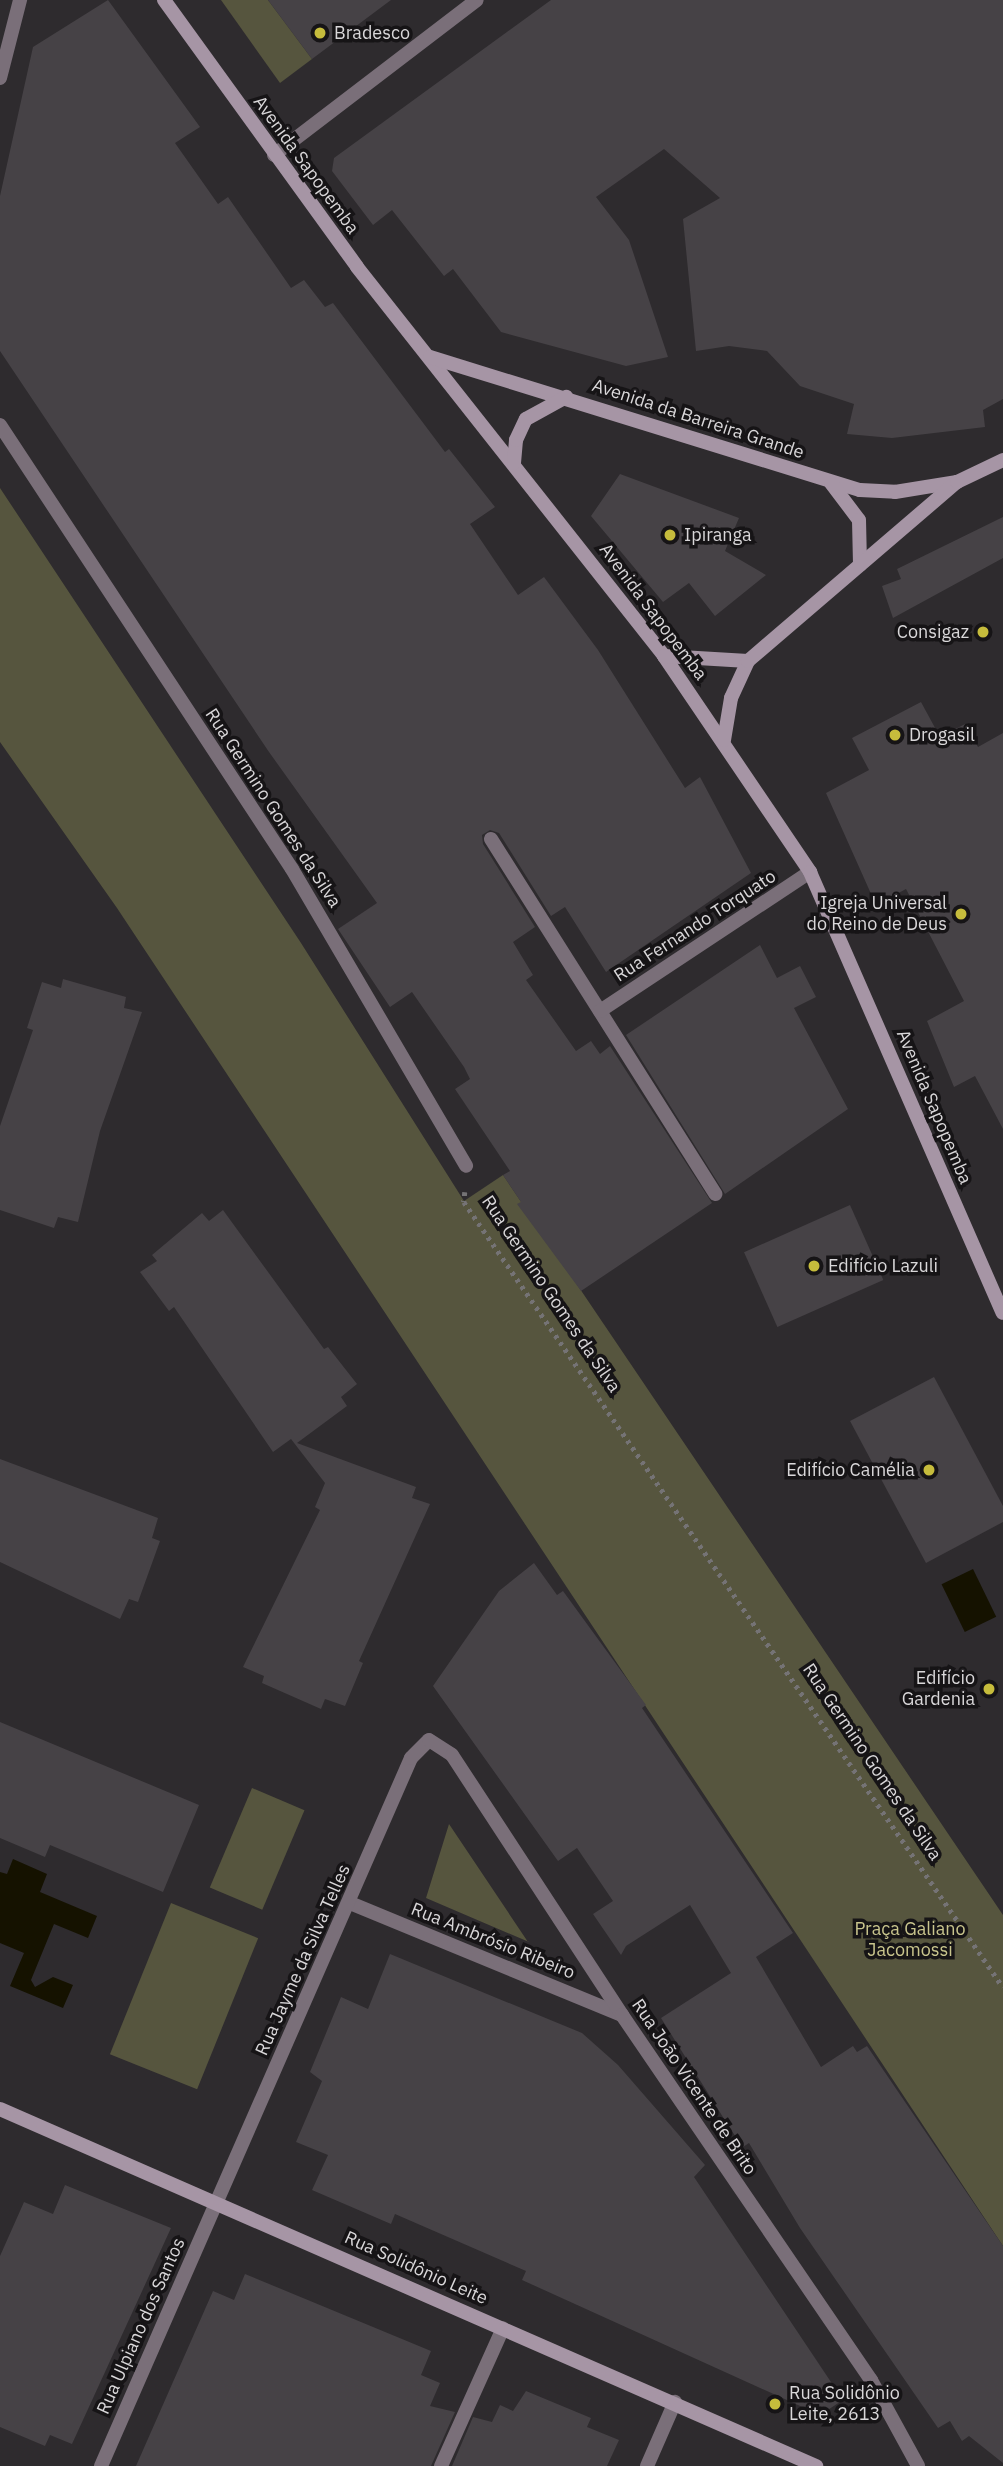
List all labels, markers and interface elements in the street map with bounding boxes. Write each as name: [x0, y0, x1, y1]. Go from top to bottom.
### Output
place label: Bradesco: [334, 22, 410, 44]
marker: Bradesco: [312, 25, 328, 41]
street label: Avenida Sapopemba: [249, 92, 363, 238]
street label: Avenida da Barreira Grande: [589, 374, 807, 464]
place label: Ipiranga: [684, 524, 752, 546]
marker: Ipiranga: [662, 527, 678, 543]
street label: Avenida Sapopemba: [595, 539, 711, 685]
place label: Consigaz: [897, 621, 969, 643]
marker: Consigaz: [975, 624, 991, 640]
street label: Rua Germino Gomes da Silva: [201, 704, 345, 912]
place label: Drogasil: [909, 724, 975, 746]
marker: Drogasil: [887, 727, 903, 743]
street label: Rua Fernando Torquato: [610, 866, 780, 986]
place label: Igreja Universal do Reino de Deus: [807, 893, 947, 936]
marker: Igreja Universal do Reino de Deus: [953, 906, 969, 922]
street label: Avenida Sapopemba: [892, 1027, 976, 1187]
street label: Rua Germino Gomes da Silva: [477, 1191, 625, 1397]
place label: Edifício Lazuli: [828, 1255, 938, 1277]
marker: Edifício Lazuli: [806, 1258, 822, 1274]
place label: Edifício Camélia: [786, 1459, 915, 1481]
marker: Edifício Camélia: [921, 1462, 937, 1478]
street label: Rua Germino Gomes da Silva: [798, 1659, 946, 1865]
place label: Edifício Gardenia: [902, 1668, 975, 1710]
marker: Edifício Gardenia: [981, 1681, 997, 1697]
street label: Rua Jayme da Silva Telles: [251, 1861, 355, 2059]
street label: Rua Ambrósio Ribeiro: [408, 1898, 578, 1984]
park label: Praça Galiano Jacomossi: [854, 1919, 966, 1962]
street label: Rua João Vicente de Brito: [627, 1995, 761, 2179]
street label: Rua Solidônio Leite: [341, 2227, 491, 2309]
street label: Rua Ulpiano dos Santos: [92, 2234, 190, 2418]
place label: Rua Solidônio Leite, 2613: [789, 2383, 900, 2426]
marker: Rua Solidônio Leite, 2613: [767, 2396, 783, 2412]

